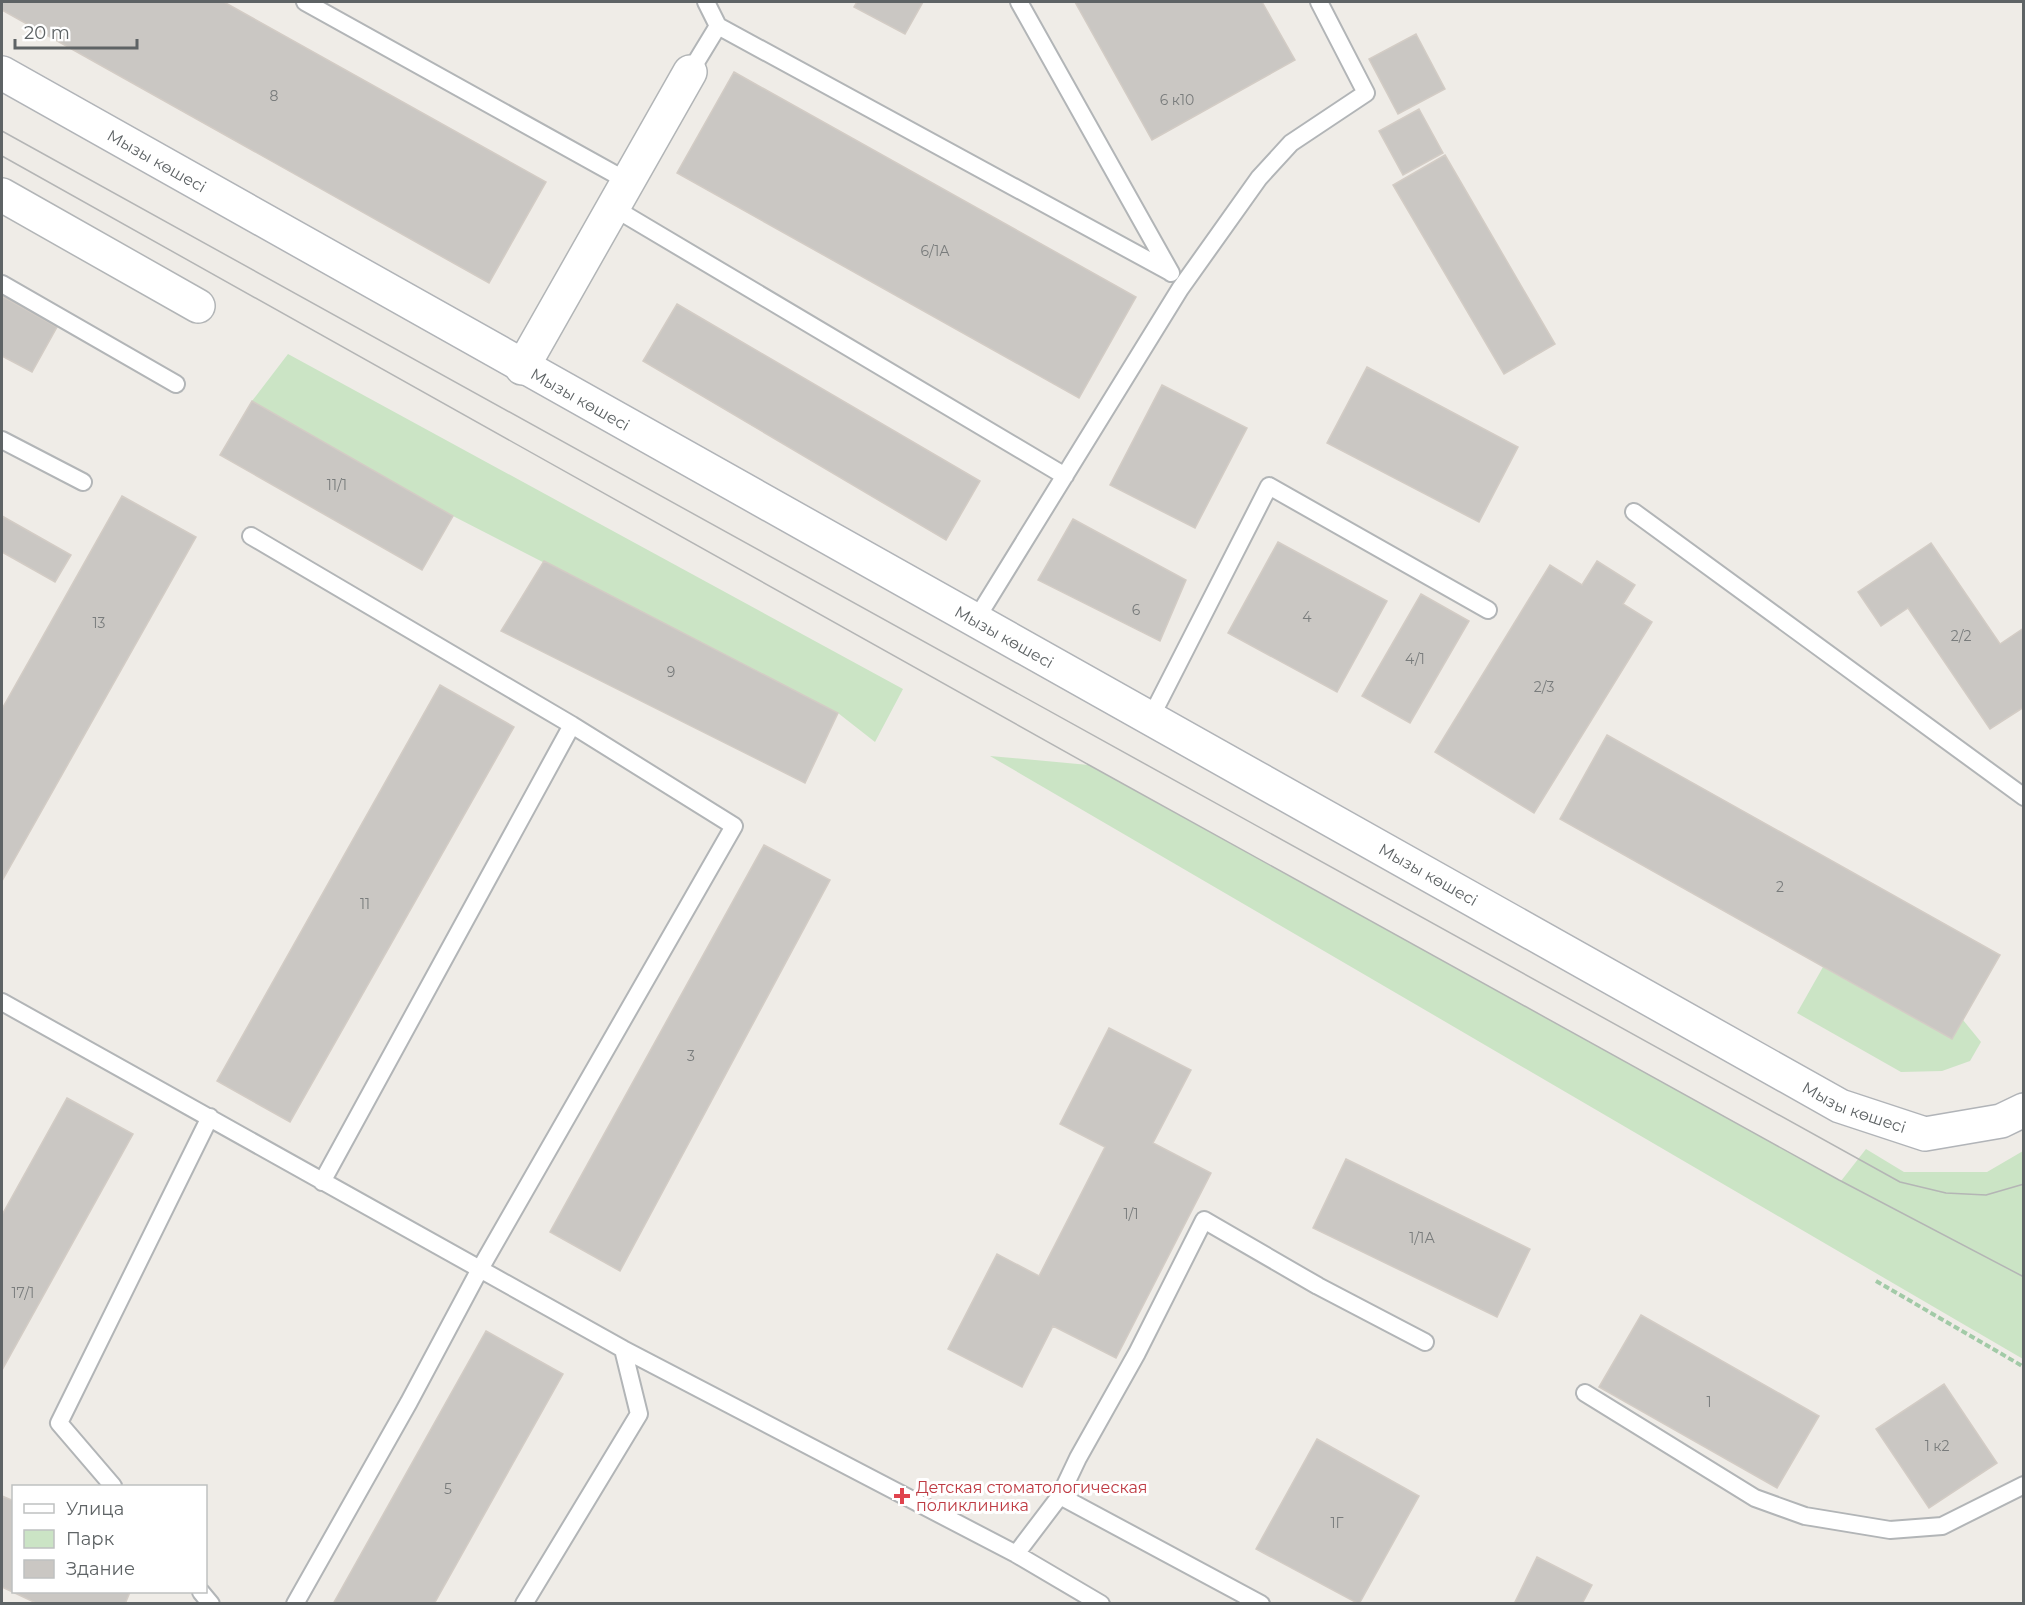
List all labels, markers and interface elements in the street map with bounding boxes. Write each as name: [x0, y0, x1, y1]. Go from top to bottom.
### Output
scale bar: [15, 12, 136, 50]
text: 20 m: [24, 22, 70, 44]
house number: 8: [270, 87, 279, 105]
house number: 6 к10: [1160, 91, 1194, 109]
street label: Мызы көшесі: [104, 125, 210, 196]
house number: 6/1А: [920, 242, 950, 260]
street label: Мызы көшесі: [527, 364, 633, 435]
house number: 11/1: [327, 476, 347, 494]
street label: Мызы көшесі: [951, 601, 1057, 672]
house number: 6: [1132, 601, 1141, 619]
house number: 4: [1302, 608, 1312, 626]
house number: 13: [93, 614, 106, 632]
house number: 2/2: [1951, 627, 1971, 645]
house number: 4/1: [1405, 650, 1425, 668]
house number: 9: [667, 663, 675, 681]
house number: 2/3: [1534, 678, 1554, 696]
street label: Мызы көшесі: [1375, 839, 1481, 910]
house number: 2: [1776, 878, 1784, 896]
house number: 11: [360, 895, 370, 913]
house number: 3: [687, 1047, 695, 1065]
street label: Мызы көшесі: [1799, 1077, 1908, 1137]
house number: 1/1: [1123, 1205, 1139, 1223]
house number: 1/1А: [1409, 1229, 1435, 1247]
house number: 17/1: [12, 1284, 34, 1302]
house number: 1: [1706, 1393, 1712, 1411]
house number: 1 к2: [1925, 1437, 1949, 1455]
place label: Детская стоматологическая поликлиника: [916, 1478, 1148, 1515]
house number: 5: [444, 1480, 452, 1498]
legend: [12, 1485, 207, 1593]
marker: Детская стоматологическая поликлиника: [893, 1487, 911, 1505]
text: Улица: [66, 1498, 124, 1520]
house number: 1Г: [1330, 1514, 1344, 1532]
text: Парк: [66, 1528, 115, 1550]
text: Здание: [66, 1558, 135, 1580]

